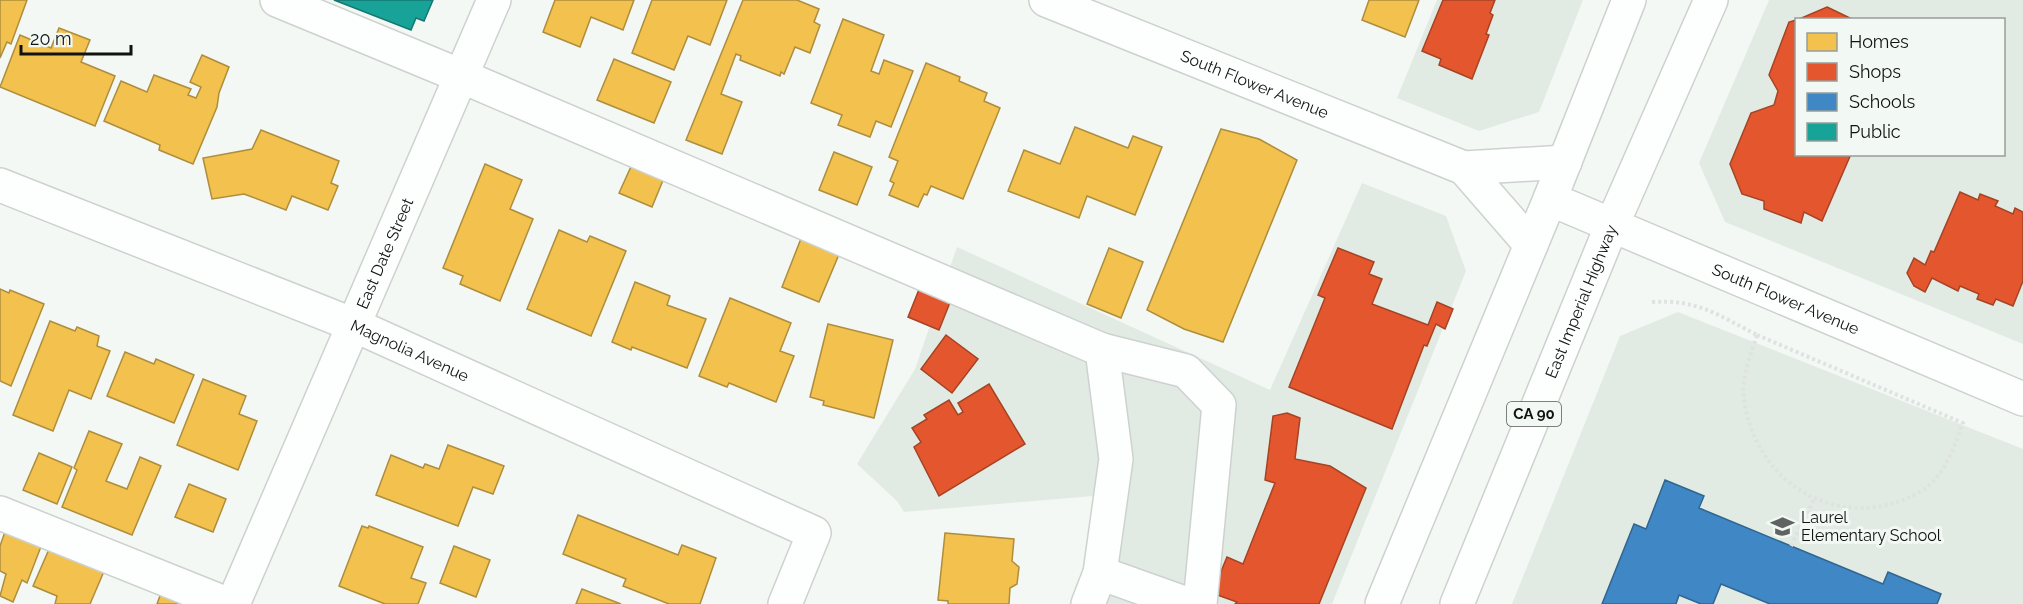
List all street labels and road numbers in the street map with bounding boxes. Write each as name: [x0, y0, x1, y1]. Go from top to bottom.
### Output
street label: South Flower Avenue: [1178, 46, 1332, 122]
street label: East Date Street: [352, 194, 417, 312]
street label: East Imperial Highway: [1541, 222, 1621, 381]
street label: South Flower Avenue: [1709, 259, 1862, 338]
street label: Magnolia Avenue: [348, 315, 472, 385]
road number: CA 90: [1507, 402, 1561, 426]

